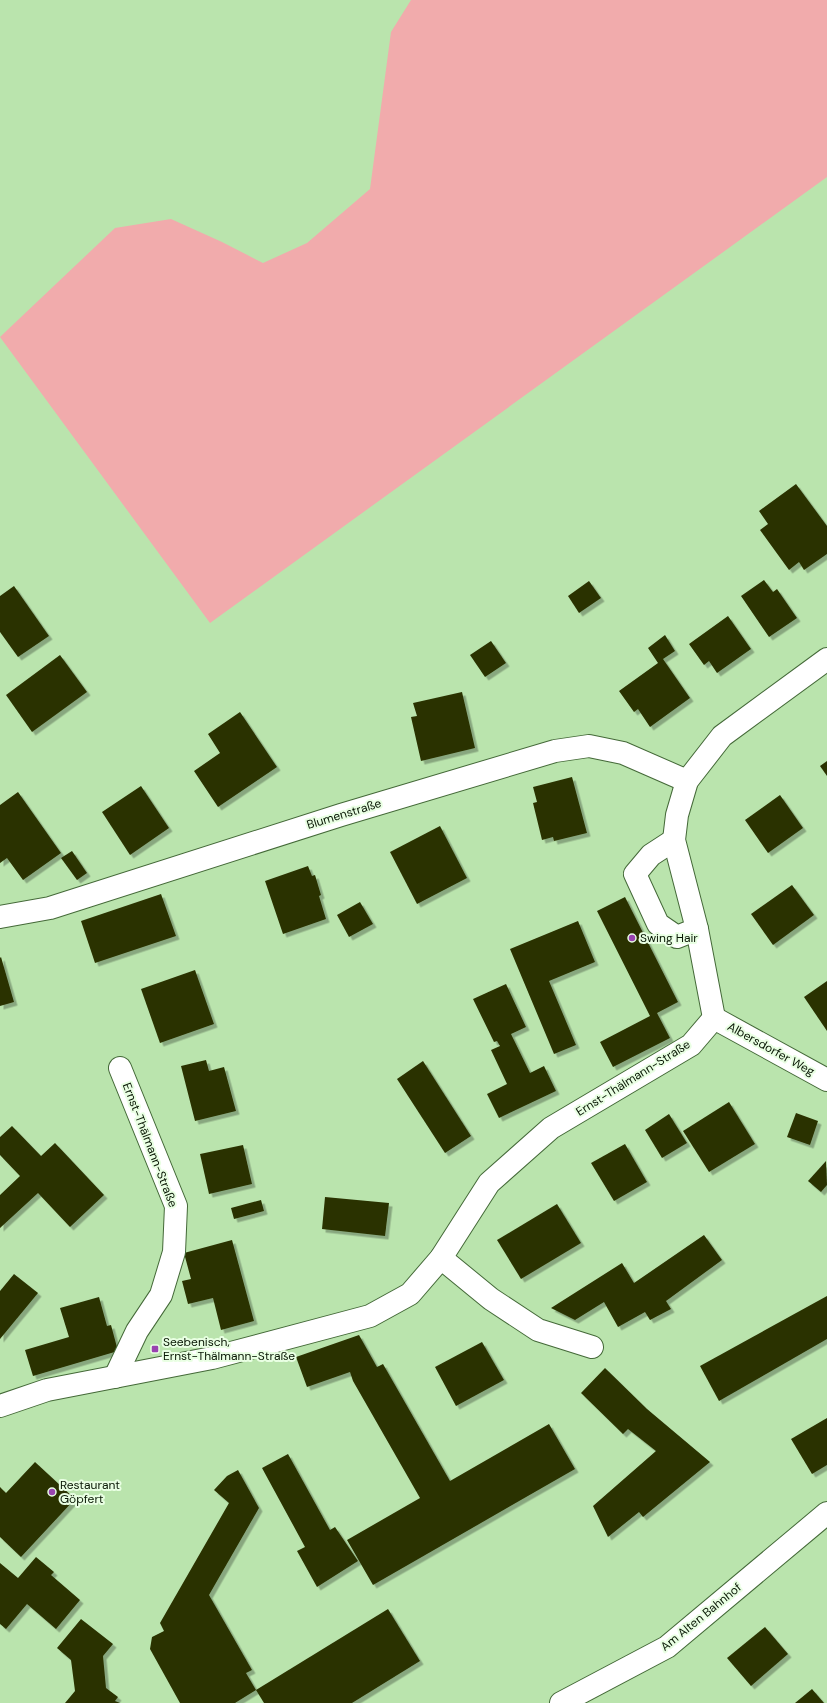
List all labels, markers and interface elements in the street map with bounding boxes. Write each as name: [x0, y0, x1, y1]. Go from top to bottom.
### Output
street label: Blumenstraße: [305, 795, 383, 833]
place label: Swing Hair: [640, 930, 698, 946]
marker: Swing Hair: [627, 933, 637, 943]
street label: Albersdorfer Weg: [725, 1018, 818, 1080]
street label: Ernst-Thälmann-Straße: [573, 1036, 693, 1120]
street label: Ernst-Thälmann-Straße: [119, 1081, 181, 1210]
place label: Seebenisch, Ernst-Thälmann-Straße: [163, 1334, 295, 1364]
marker: Seebenisch, Ernst-Thälmann-Straße: [150, 1344, 160, 1354]
place label: Restaurant Göpfert: [60, 1477, 120, 1507]
marker: Restaurant Göpfert: [47, 1487, 57, 1497]
street label: Am Alten Bahnhof: [657, 1579, 745, 1655]

